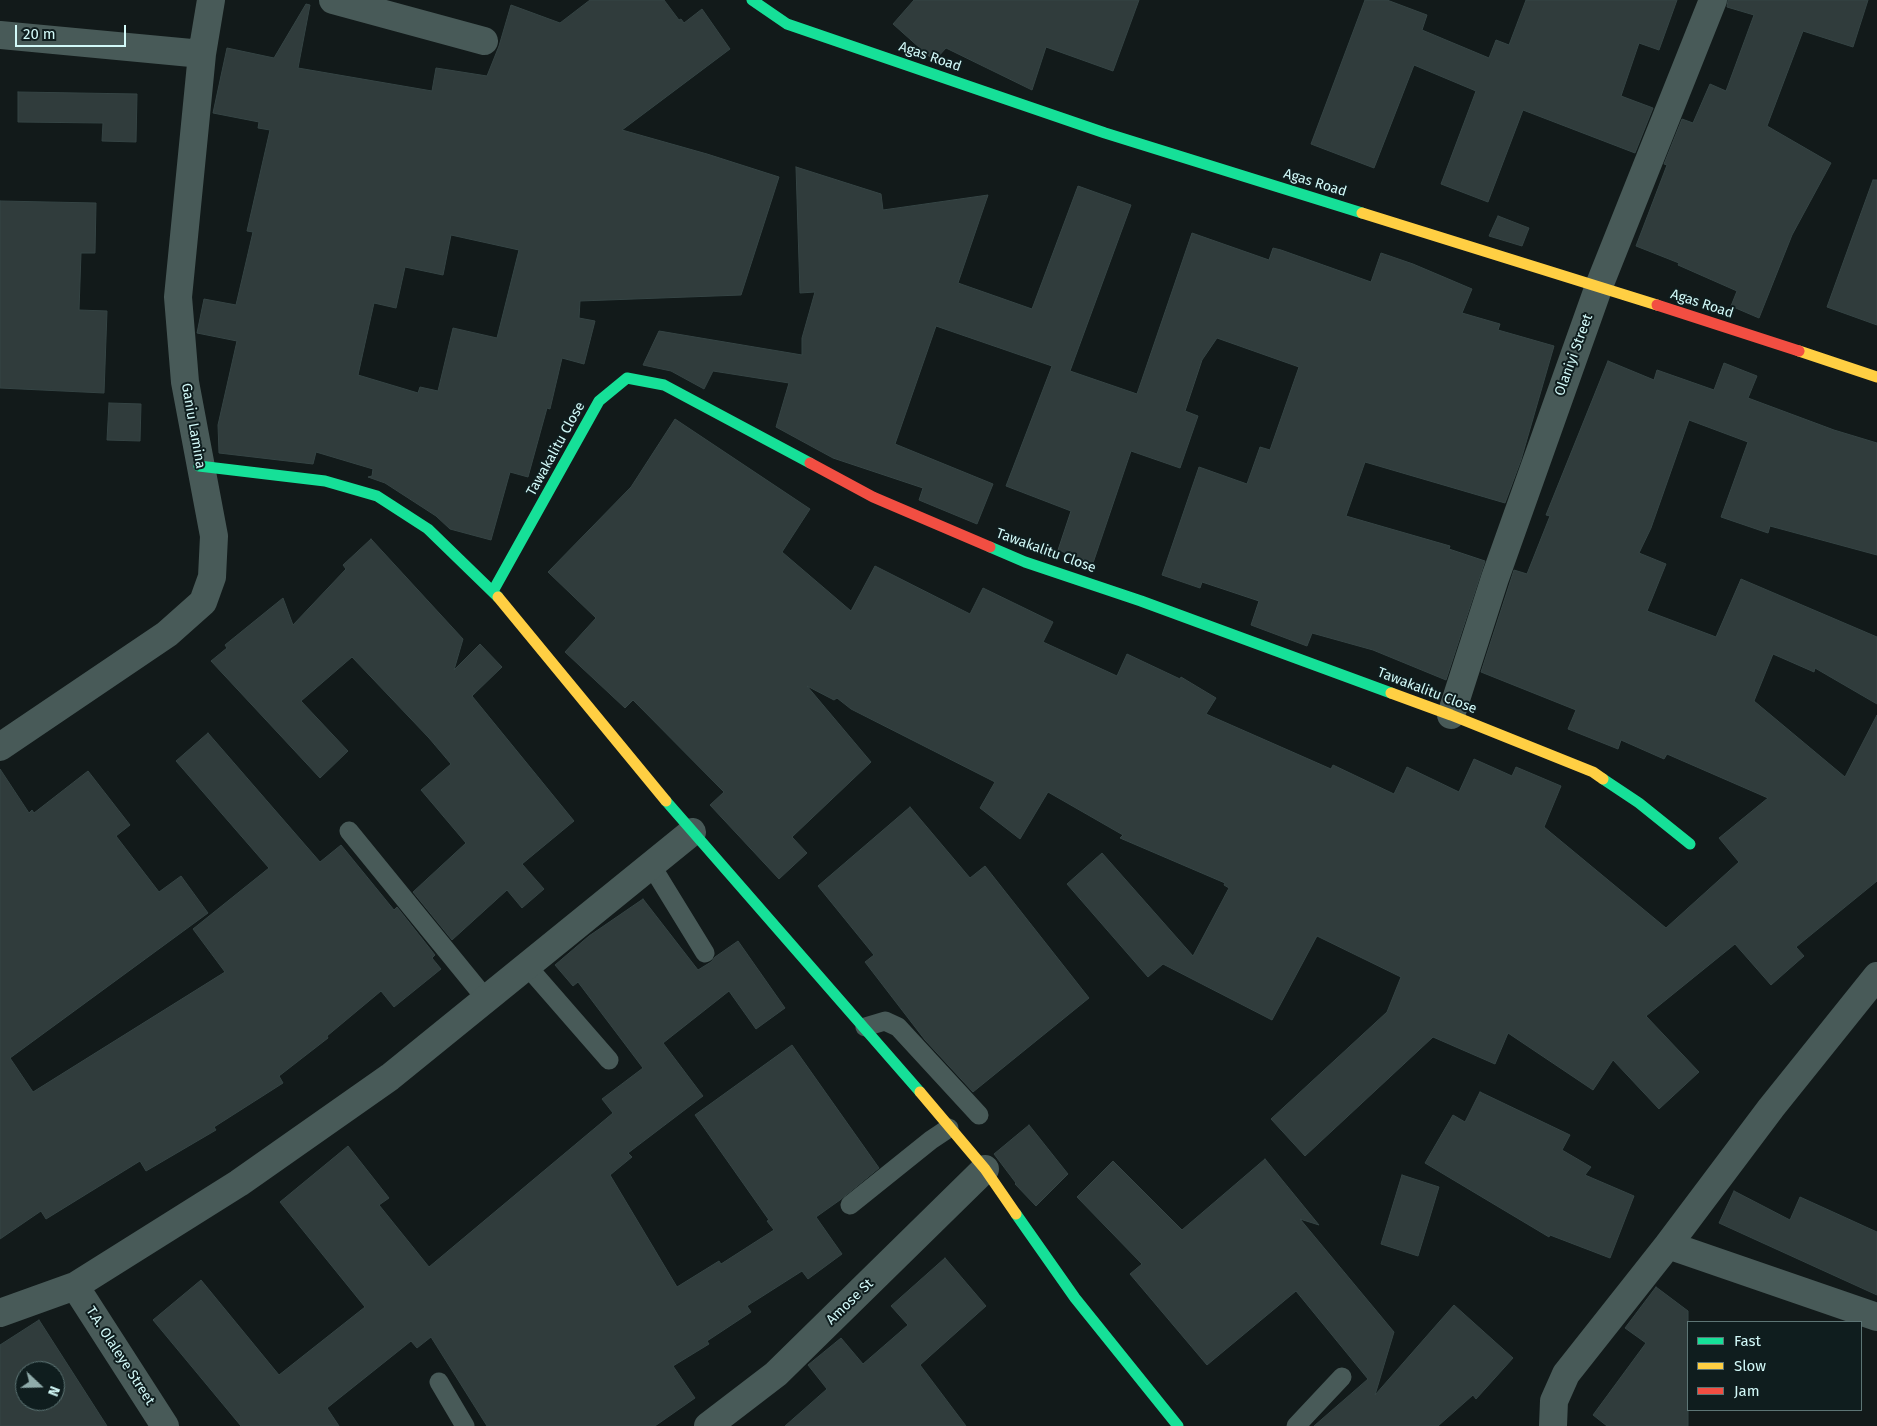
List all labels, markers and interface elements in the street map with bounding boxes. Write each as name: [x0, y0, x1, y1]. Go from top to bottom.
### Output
scale bar: [18, 15, 129, 47]
text: 20 m: [23, 25, 56, 43]
street label: Agas Road: [897, 38, 963, 76]
street label: Agas Road: [1281, 165, 1349, 201]
street label: Agas Road: [1668, 286, 1736, 322]
street label: Olaniyi Street: [1551, 312, 1597, 398]
street label: Ganiu Lamina: [177, 382, 209, 470]
street label: Tawakalitu Close: [523, 399, 589, 499]
street label: Tawakalitu Close: [994, 525, 1098, 577]
street label: Tawakalitu Close: [1375, 664, 1479, 718]
street label: Amose St: [823, 1276, 877, 1328]
street label: T.A. Olaleye Street: [82, 1304, 158, 1408]
legend: [1687, 1321, 1862, 1411]
text: Fast: [1734, 1332, 1761, 1350]
text: Slow: [1734, 1357, 1766, 1375]
north arrow: [15, 1361, 65, 1411]
text: Jam: [1734, 1382, 1760, 1400]
text: N: [44, 1384, 63, 1399]

